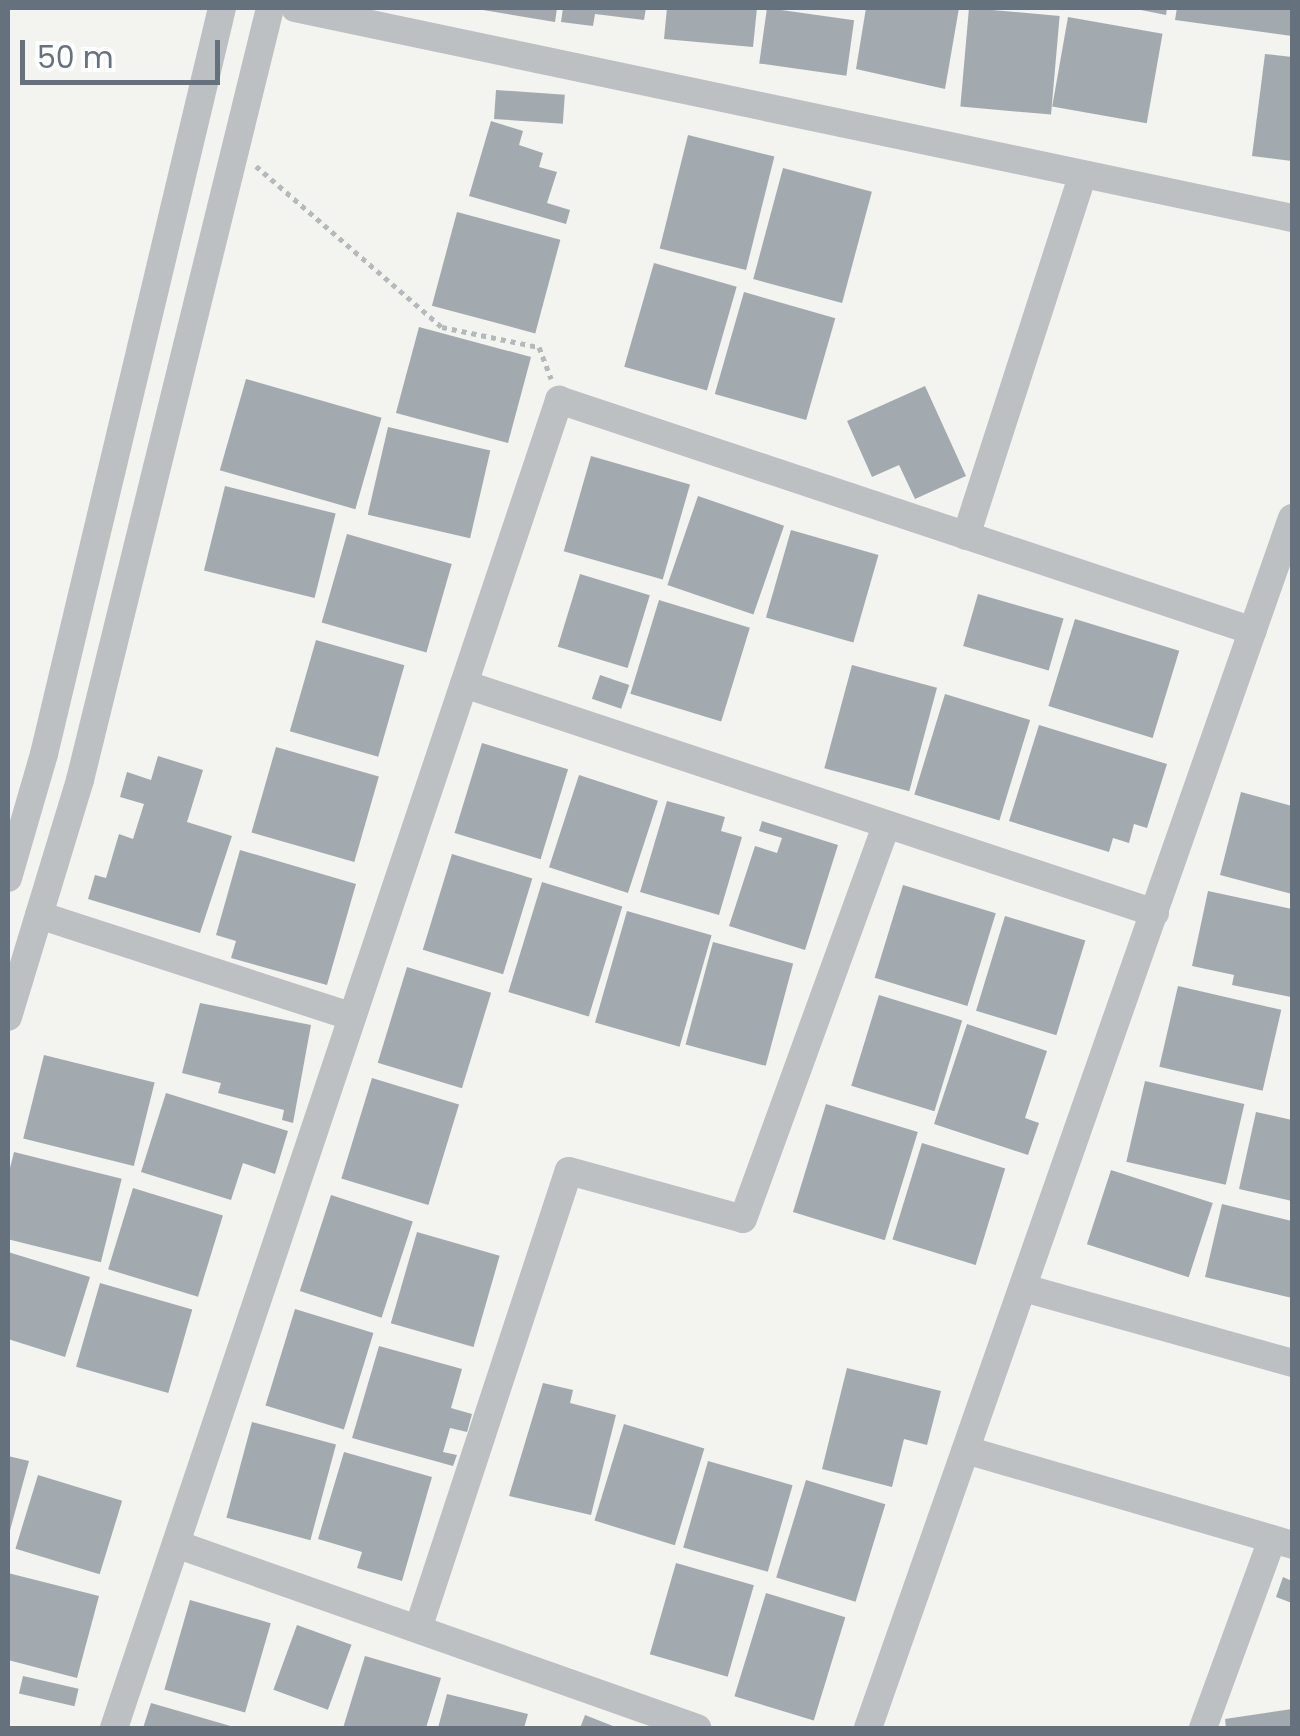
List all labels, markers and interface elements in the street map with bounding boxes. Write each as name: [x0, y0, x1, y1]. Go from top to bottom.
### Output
scale bar: [25, 20, 225, 82]
text: 50 m: [37, 36, 114, 79]

